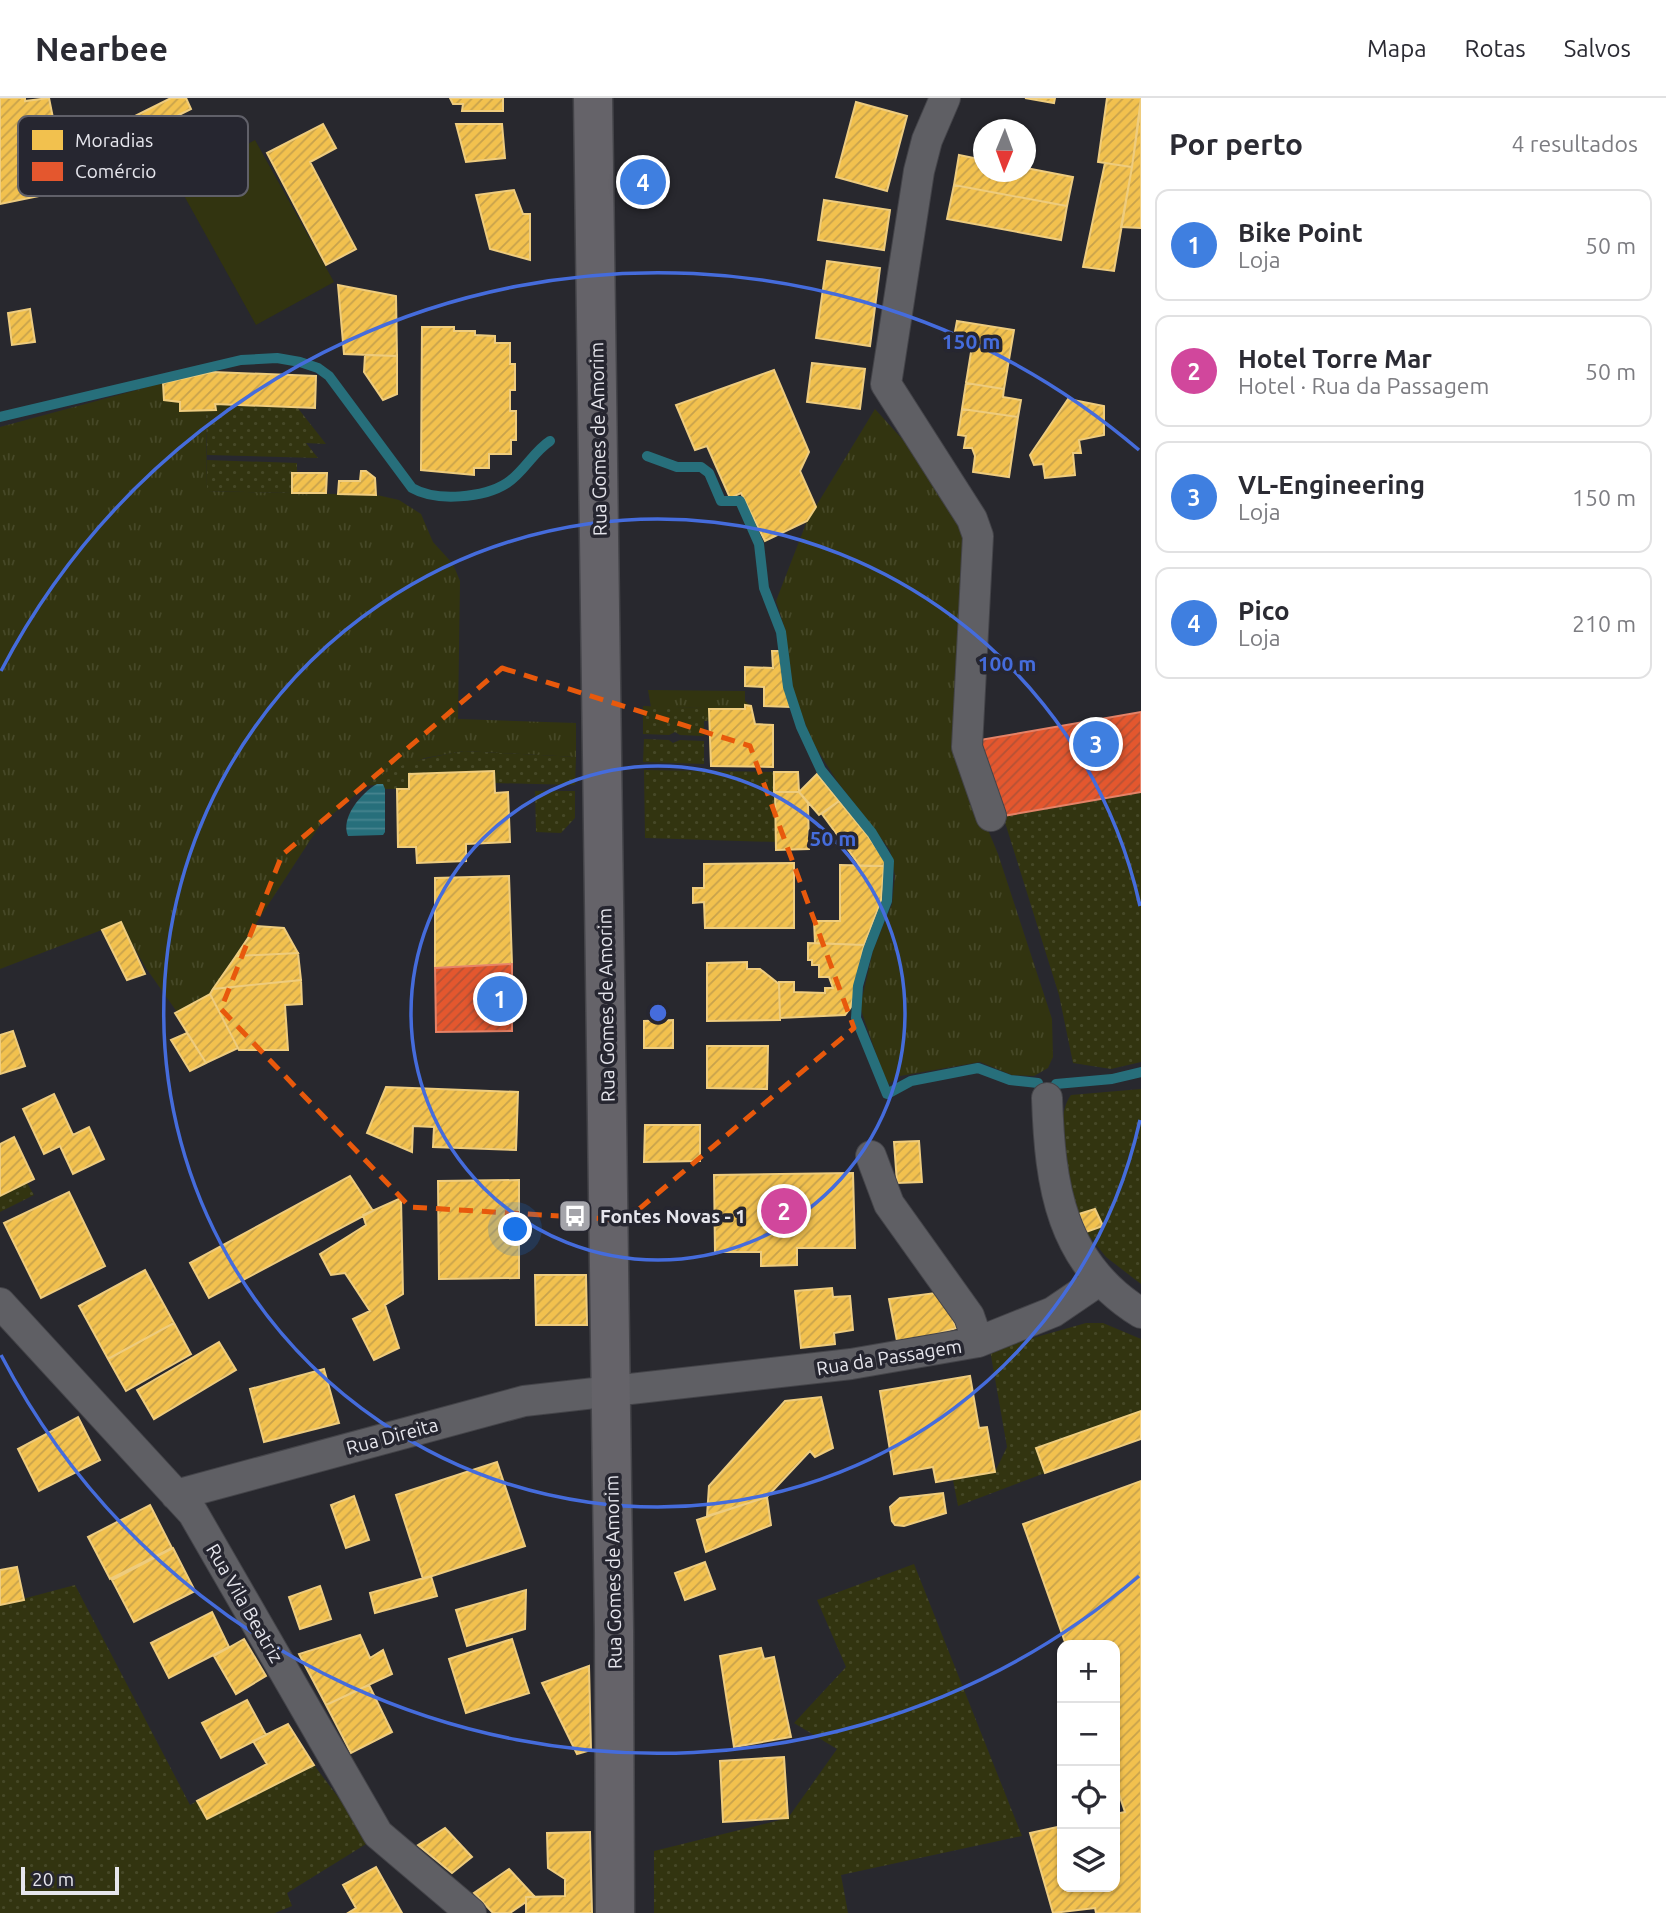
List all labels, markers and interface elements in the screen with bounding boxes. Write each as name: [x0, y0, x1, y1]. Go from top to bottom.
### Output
text: Nearbee: [35, 30, 168, 67]
text: Mapa: [1367, 35, 1427, 62]
text: Rotas: [1465, 35, 1526, 62]
text: Salvos: [1564, 35, 1631, 62]
legend: [18, 116, 248, 196]
north arrow: [973, 119, 1036, 182]
text: Por perto: [1169, 127, 1303, 161]
text: Moradias: [75, 129, 153, 151]
text: 4 resultados: [1512, 131, 1638, 156]
pin: 4: [620, 156, 666, 208]
text: Comércio: [75, 160, 156, 182]
text: Bike Point: [1238, 218, 1363, 247]
text: 1: [1188, 233, 1200, 258]
text: 50 m: [1585, 233, 1636, 258]
text: Loja: [1238, 247, 1281, 272]
text: 150 m: [942, 329, 1000, 353]
street label: Rua Gomes de Amorim: [585, 342, 611, 536]
text: Hotel Torre Mar: [1238, 344, 1432, 373]
text: 2: [1188, 359, 1200, 384]
text: 50 m: [1585, 359, 1636, 384]
text: Hotel · Rua da Passagem: [1238, 373, 1489, 398]
text: VL-Engineering: [1238, 470, 1425, 499]
text: 3: [1188, 485, 1200, 510]
text: 150 m: [1572, 485, 1636, 510]
text: Loja: [1238, 499, 1281, 524]
text: Pico: [1238, 596, 1290, 625]
text: 4: [1188, 611, 1200, 636]
text: 210 m: [1572, 611, 1636, 636]
text: Loja: [1238, 625, 1281, 650]
text: 100 m: [978, 651, 1036, 675]
pin: 3: [1073, 718, 1119, 770]
text: 50 m: [810, 826, 856, 850]
street label: Rua Gomes de Amorim: [593, 908, 619, 1102]
pin: 1: [477, 973, 523, 1025]
centre of rings: [646, 1001, 670, 1025]
pin: 2: [761, 1185, 807, 1237]
bus stop icon: Fontes Novas - 1: [556, 1197, 594, 1235]
place label: Fontes Novas - 1: [600, 1205, 746, 1227]
your location: [498, 1212, 532, 1246]
street label: Rua da Passagem: [815, 1335, 963, 1379]
street label: Rua Direita: [344, 1413, 440, 1459]
street label: Rua Gomes de Amorim: [600, 1475, 626, 1669]
street label: Rua Vila Beatriz: [202, 1540, 288, 1667]
map controls: [1057, 1640, 1120, 1892]
button: +: [1057, 1640, 1120, 1703]
button: −: [1057, 1703, 1120, 1766]
button: locate: [1057, 1766, 1120, 1829]
button: layers: [1057, 1829, 1120, 1892]
scale bar: [21, 1864, 119, 1896]
text: 20 m: [32, 1868, 74, 1890]

